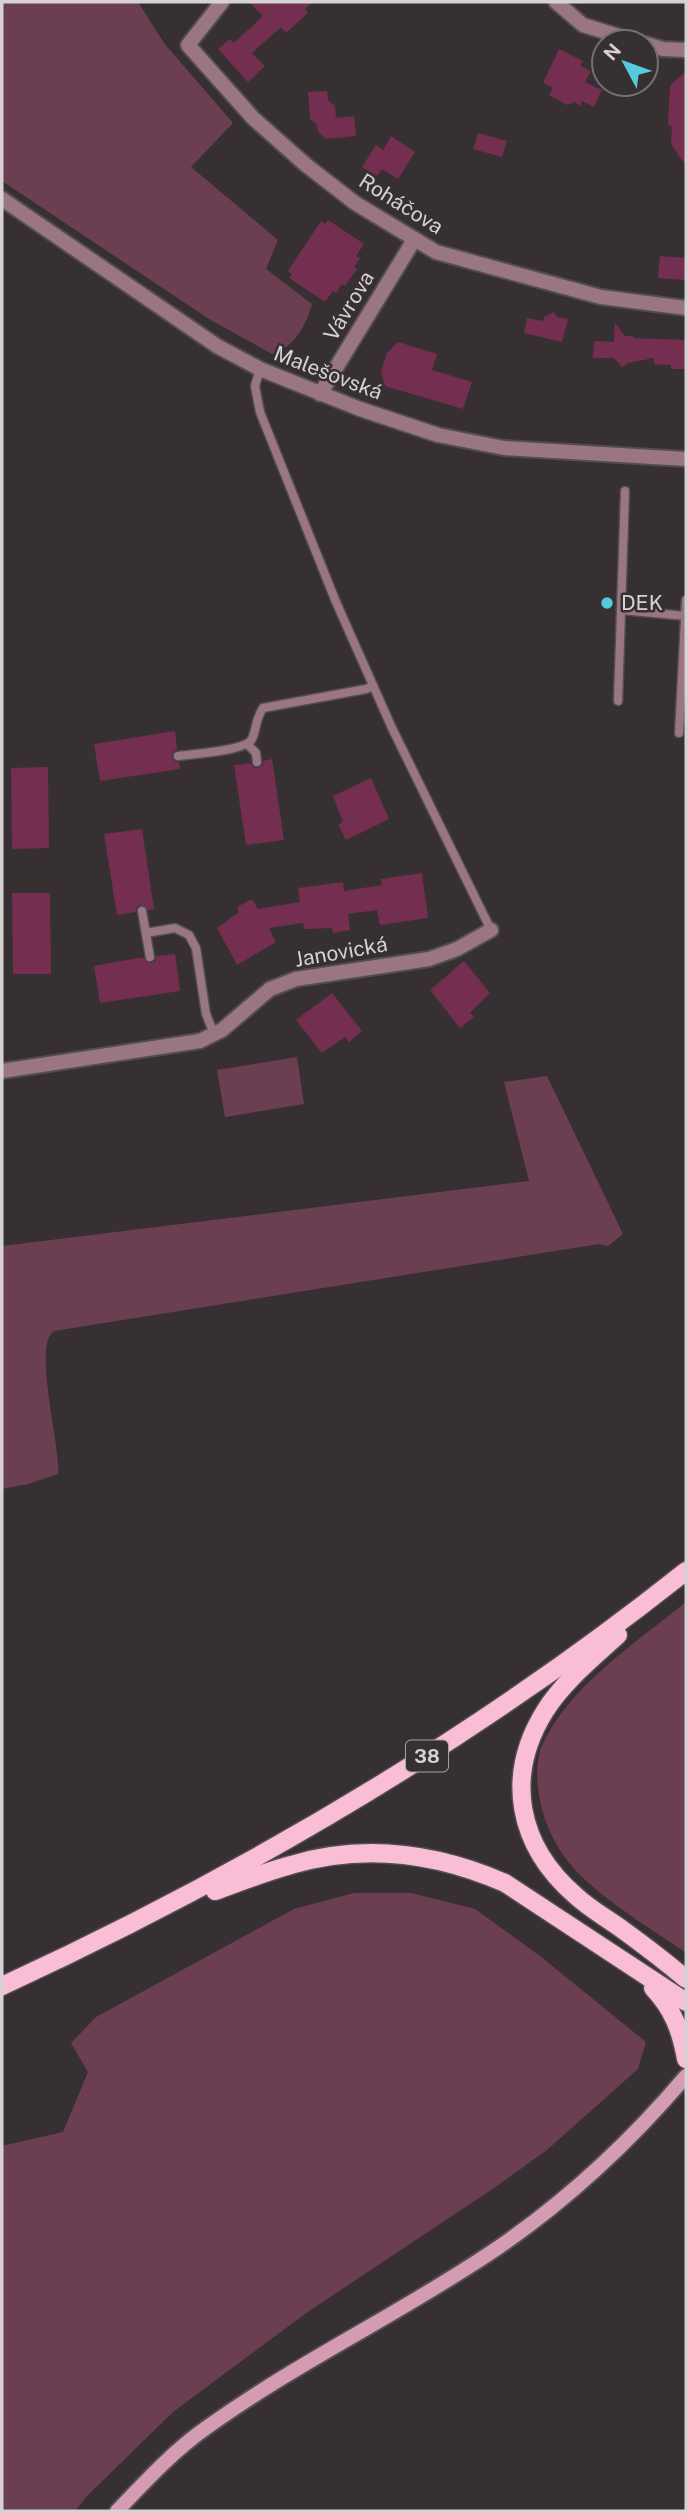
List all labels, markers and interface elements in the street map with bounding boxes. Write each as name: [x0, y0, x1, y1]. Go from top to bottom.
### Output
north arrow: [590, 28, 660, 98]
text: N: [599, 39, 625, 65]
street label: Roháčova: [355, 168, 448, 239]
street label: Vávrova: [318, 266, 379, 345]
street label: Malešovská: [270, 340, 386, 405]
place label: DEK: [621, 590, 663, 615]
marker: DEK: [599, 595, 615, 611]
street label: Janovická: [293, 931, 389, 972]
road number: 38: [406, 1740, 448, 1772]

